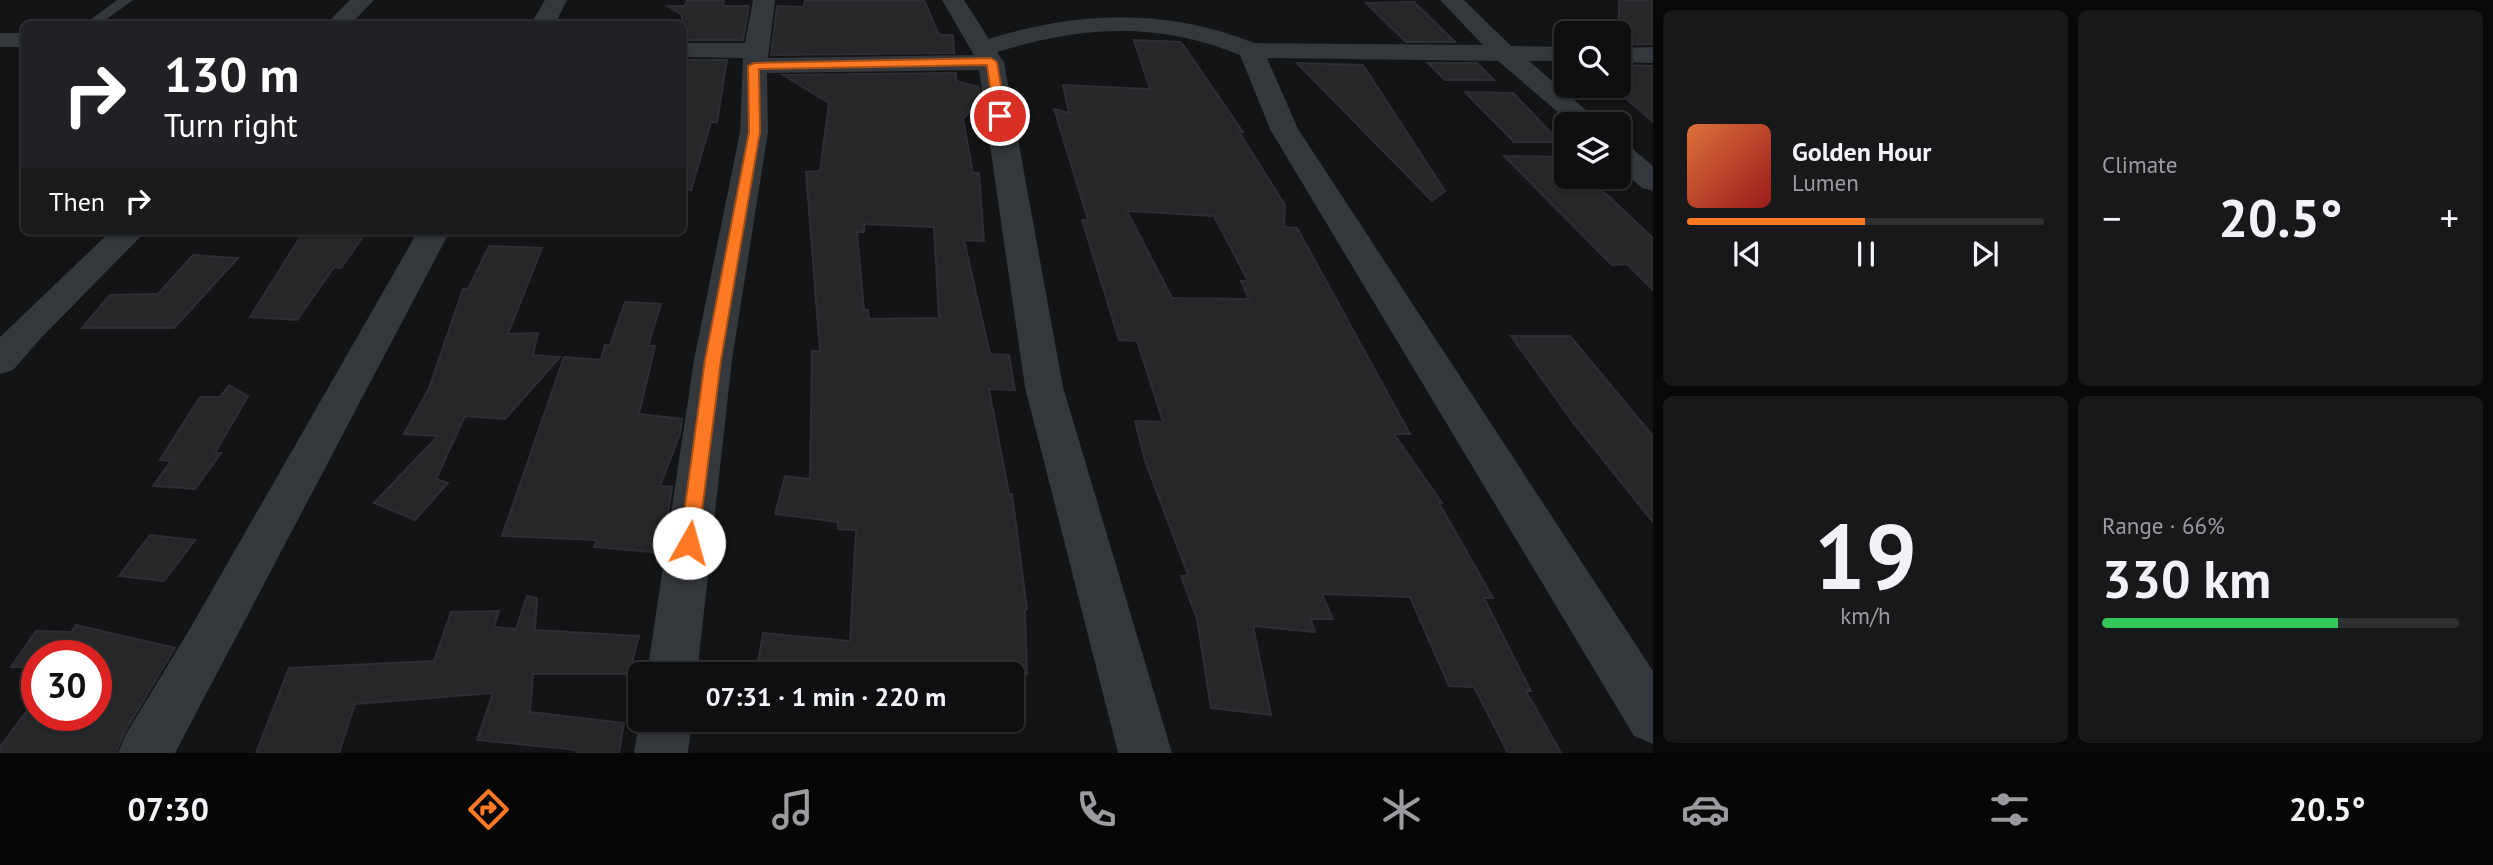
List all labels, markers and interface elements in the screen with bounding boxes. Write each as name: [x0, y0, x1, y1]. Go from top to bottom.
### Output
map controls: [1554, 21, 1631, 189]
button: search: [1554, 21, 1631, 98]
text: 130 m: [164, 42, 299, 106]
icon: right: [49, 49, 140, 140]
pin: [970, 86, 1030, 146]
icon: arrive: [981, 97, 1019, 135]
text: Turn right: [164, 104, 298, 146]
button: layers: [1554, 112, 1631, 189]
text: Golden Hour: [1792, 135, 1931, 168]
text: Climate: [2102, 150, 2177, 179]
text: Lumen: [1792, 168, 1859, 197]
icon: right: [119, 182, 157, 220]
text: 20.5°: [2219, 184, 2342, 251]
text: Then: [49, 185, 105, 218]
text: −: [2102, 193, 2121, 242]
text: +: [2440, 193, 2459, 242]
icon: previous: [1728, 235, 1766, 273]
icon: pause: [1847, 235, 1885, 273]
icon: next: [1966, 235, 2004, 273]
text: 19: [1814, 496, 1917, 614]
position arrow: [652, 506, 726, 580]
text: Range · 66%: [2102, 511, 2225, 540]
text: 330 km: [2102, 545, 2271, 612]
text: km/h: [1840, 601, 1891, 630]
speed limit sign: 30: [21, 640, 112, 731]
text: 07:31 · 1 min · 220 m: [706, 680, 946, 713]
icon: directions: [464, 785, 513, 834]
icon: music: [768, 785, 817, 834]
icon: phone: [1072, 785, 1121, 834]
icon: climate: [1377, 785, 1426, 834]
icon: car: [1681, 785, 1730, 834]
icon: filters: [1985, 785, 2034, 834]
text: 07:30: [128, 788, 209, 830]
text: 20.5°: [2289, 788, 2365, 830]

